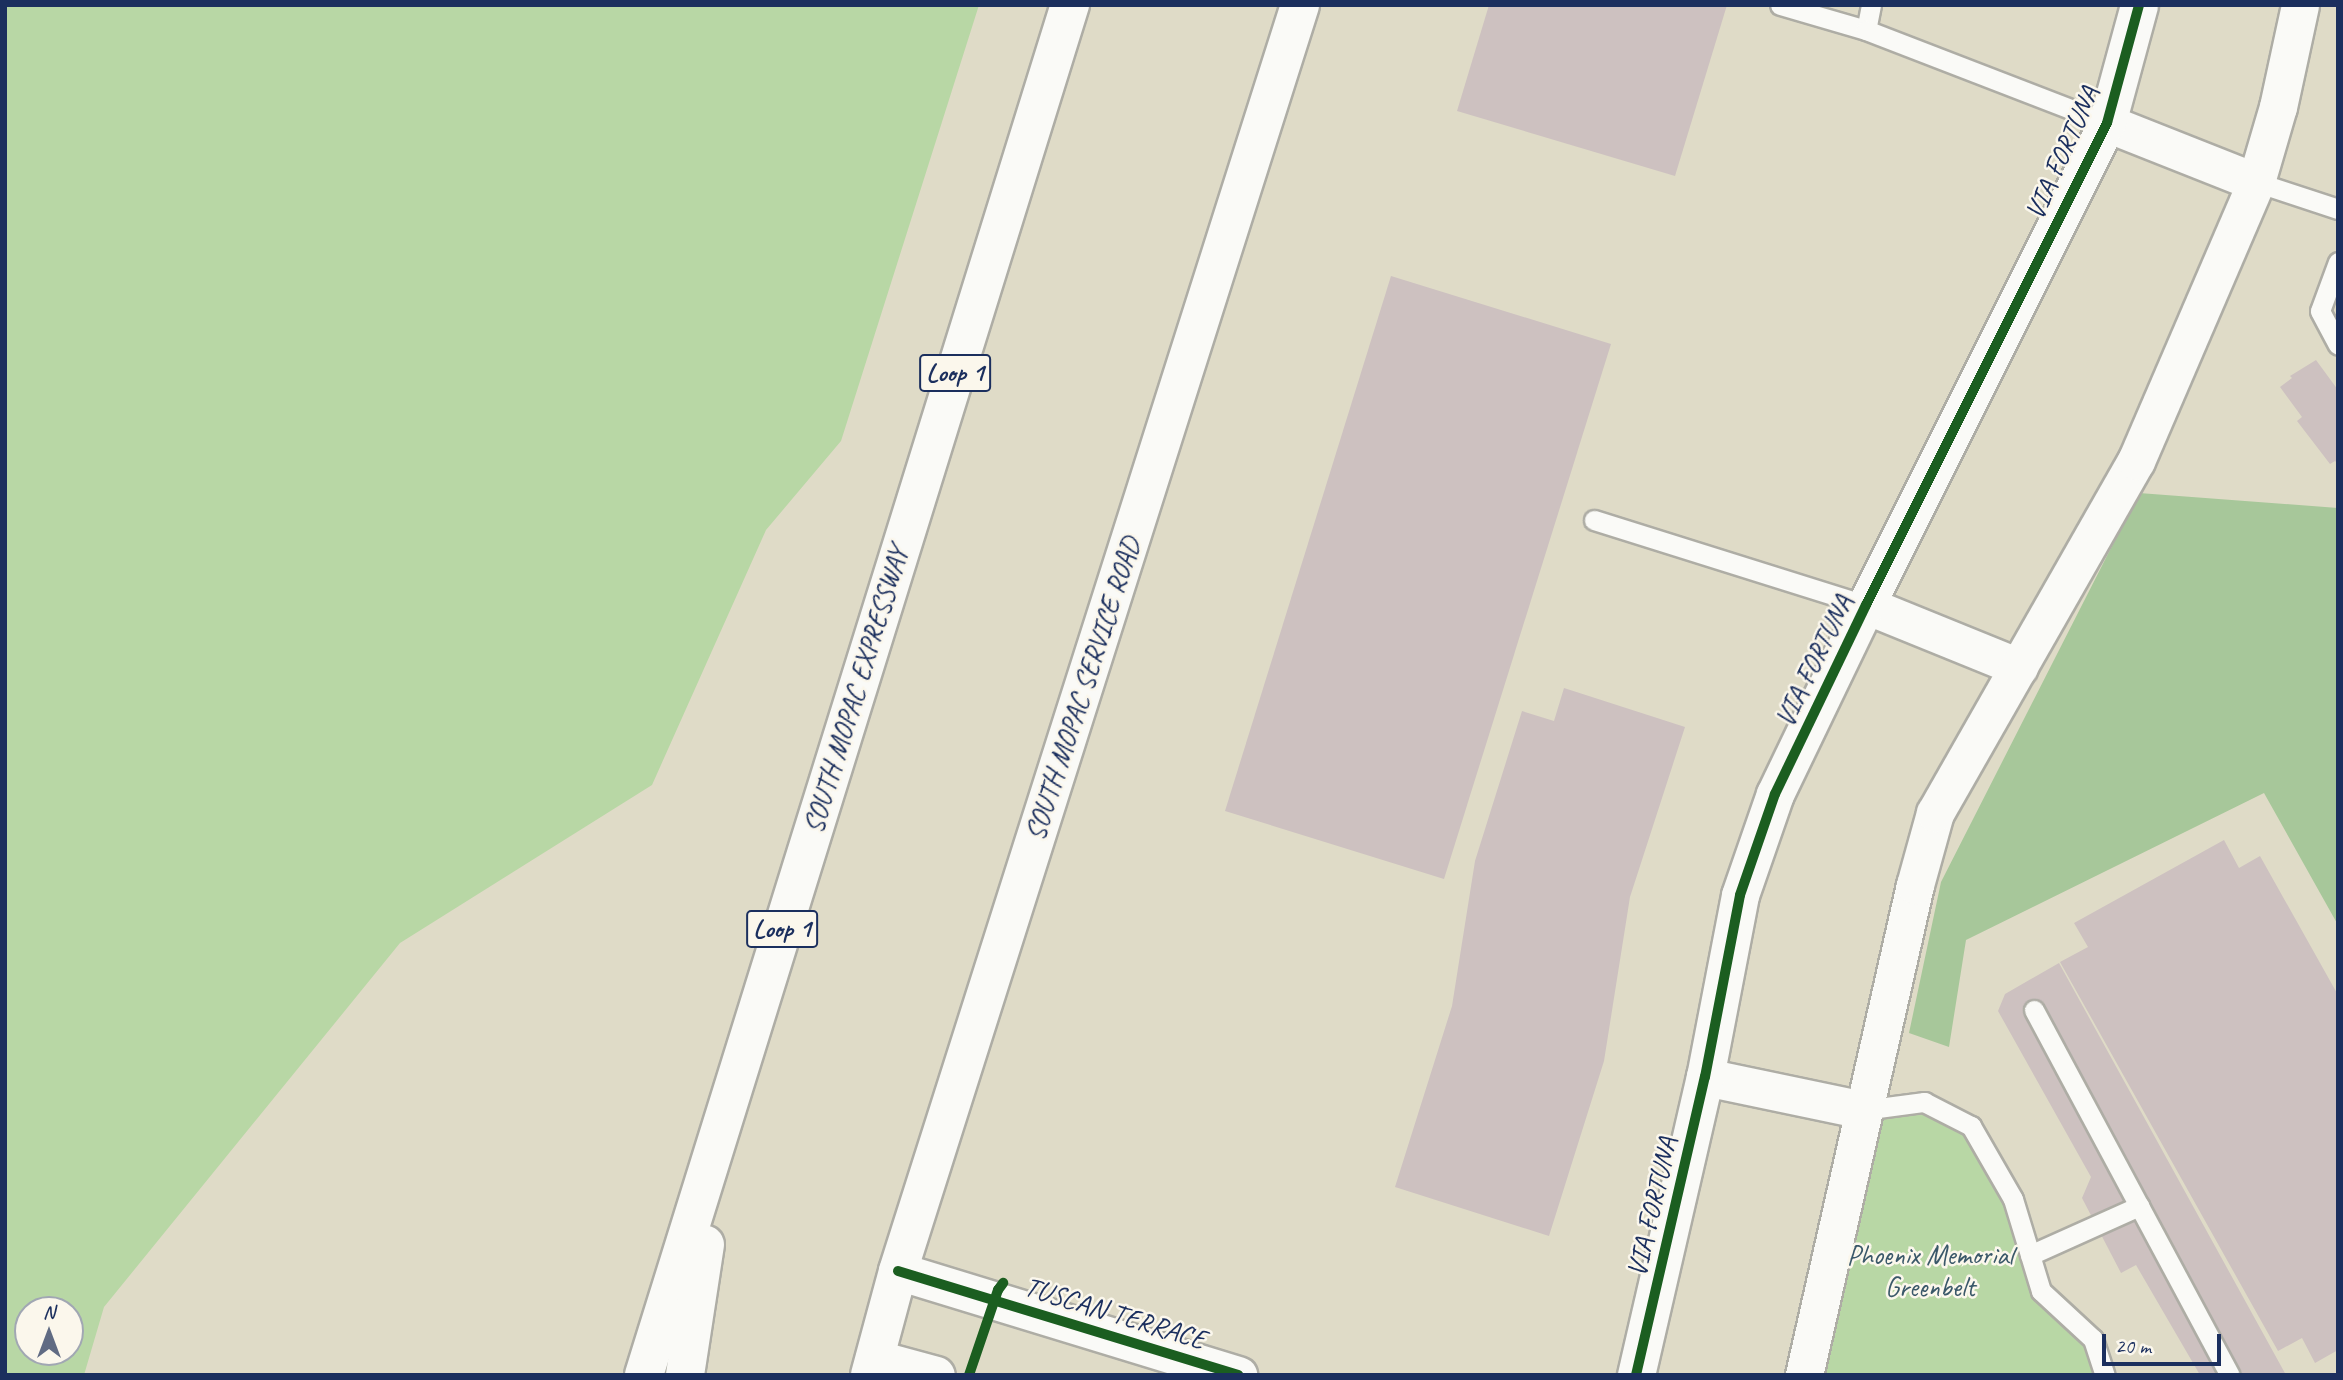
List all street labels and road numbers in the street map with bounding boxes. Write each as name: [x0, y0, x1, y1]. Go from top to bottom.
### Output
street label: VIA FORTUNA: [2017, 81, 2107, 225]
road number: Loop 1: [918, 350, 992, 396]
street label: SOUTH MOPAC SERVICE ROAD: [1018, 533, 1148, 845]
street label: SOUTH MOPAC EXPRESSWAY: [797, 543, 915, 837]
street label: VIA FORTUNA: [1767, 589, 1861, 733]
road number: Loop 1: [745, 906, 819, 952]
street label: VIA FORTUNA: [1619, 1133, 1685, 1281]
street label: TUSCAN TERRACE: [1021, 1270, 1209, 1356]

